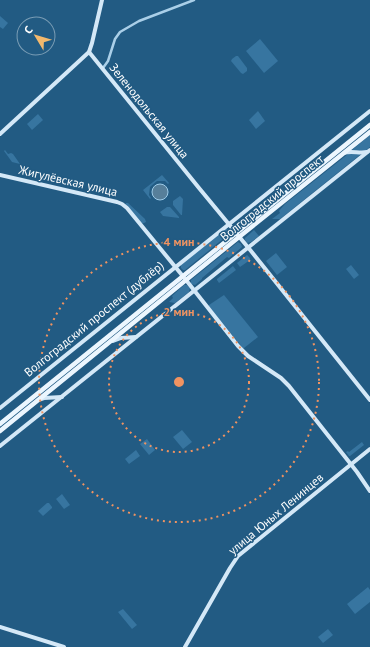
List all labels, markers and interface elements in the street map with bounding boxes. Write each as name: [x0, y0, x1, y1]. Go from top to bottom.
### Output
north arrow: [16, 16, 56, 56]
text: С: [21, 23, 36, 37]
street label: Зеленодольская улица: [106, 60, 192, 161]
street label: Волгоградский проспект: [217, 151, 327, 244]
street label: Жигулёвская улица: [16, 162, 119, 199]
text: 4 мин: [164, 234, 194, 249]
street label: Волгоградский проспект (дублёр): [21, 258, 167, 380]
text: 2 мин: [164, 304, 194, 319]
centre of rings: [172, 375, 186, 389]
street label: улица Юных Ленинцев: [225, 469, 326, 558]

